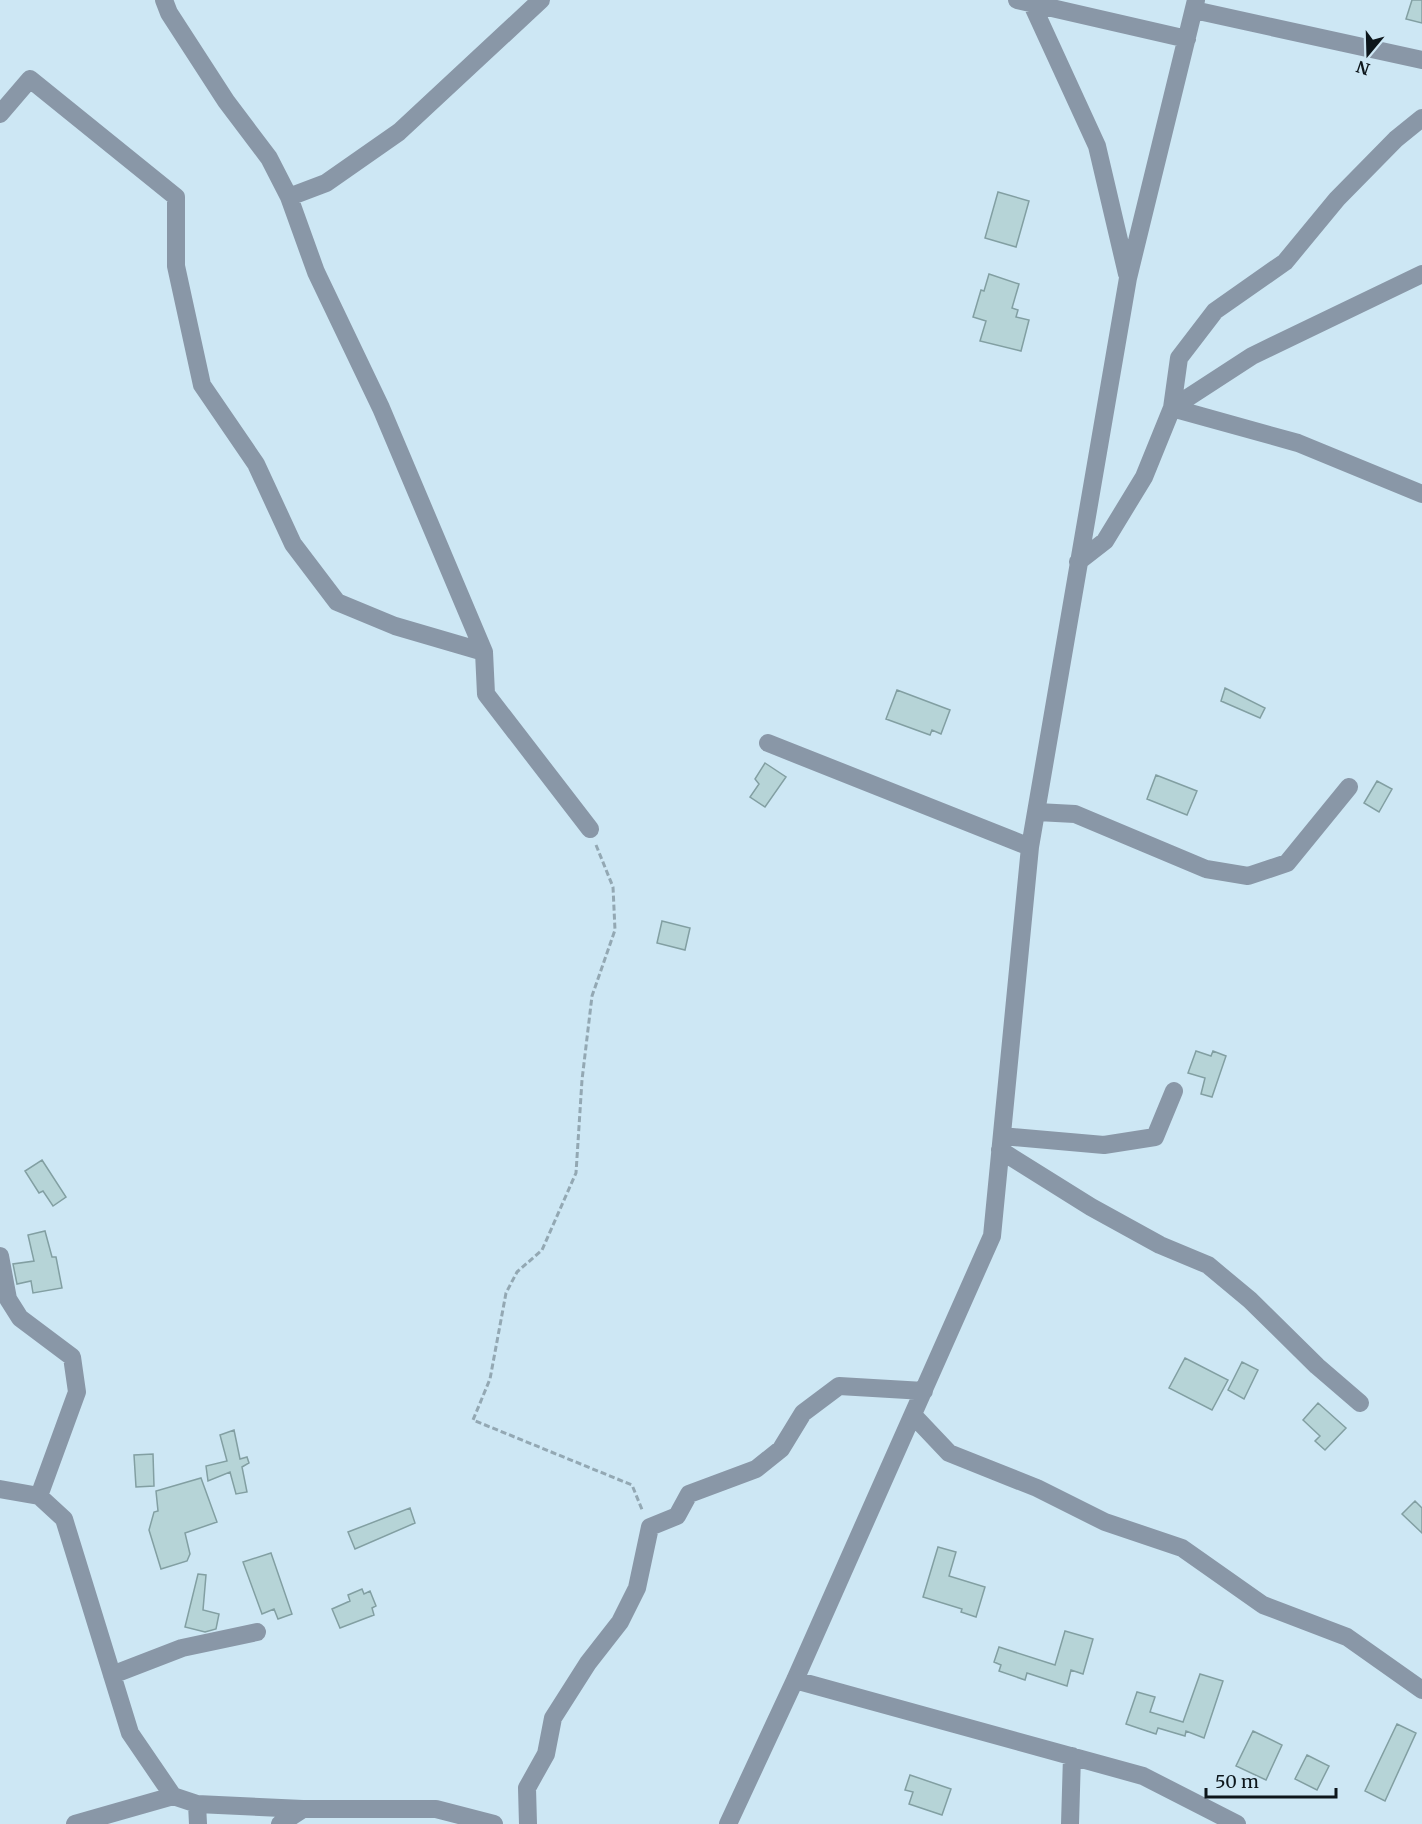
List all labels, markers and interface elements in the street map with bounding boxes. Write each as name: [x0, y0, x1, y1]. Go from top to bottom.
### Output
north arrow: [1338, 24, 1398, 84]
text: N: [1354, 57, 1372, 80]
scale bar: [1206, 1761, 1336, 1799]
text: 50 m: [1215, 1770, 1259, 1793]

